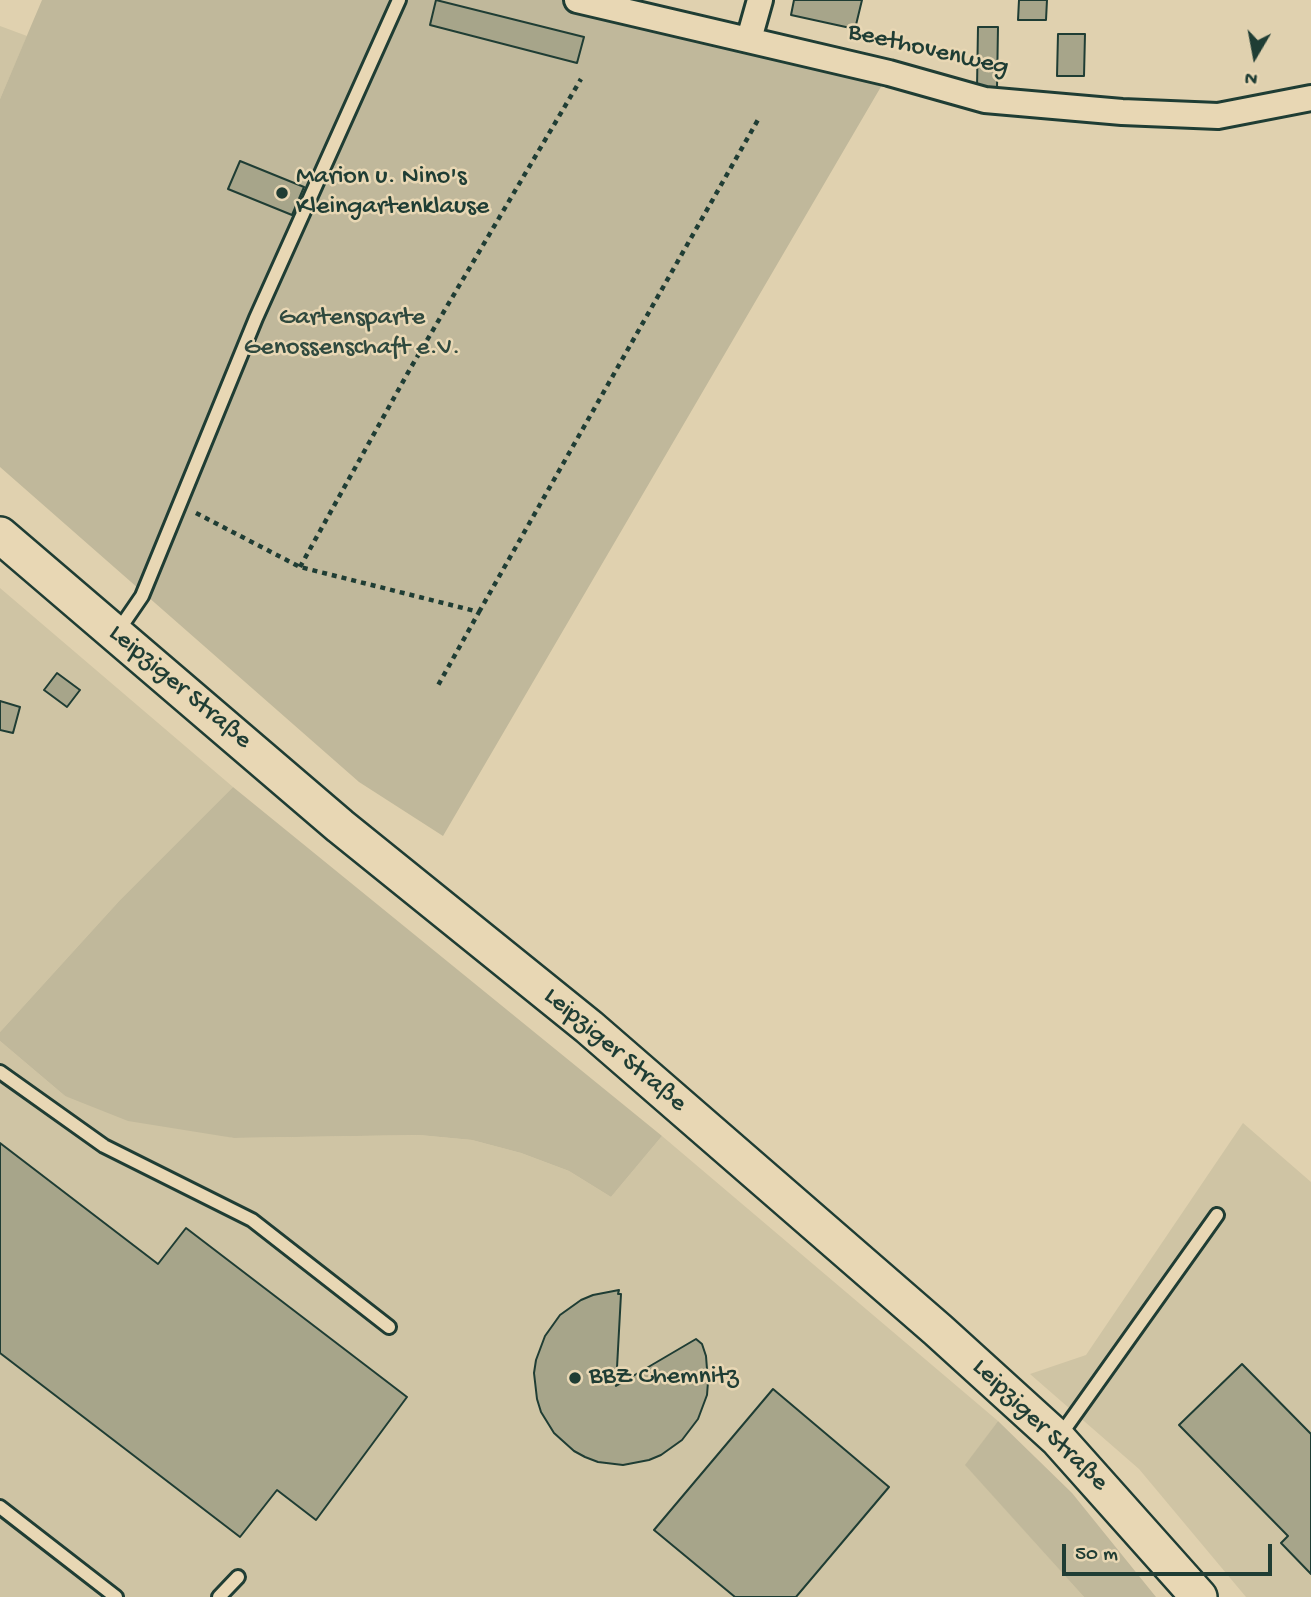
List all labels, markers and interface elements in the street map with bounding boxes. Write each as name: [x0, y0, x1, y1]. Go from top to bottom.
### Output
street label: Beethovenweg: [845, 17, 1011, 85]
north arrow: [1220, 21, 1290, 91]
text: N: [1243, 65, 1259, 90]
place label: Marion u. Nino's Kleingartenklause: [296, 162, 489, 224]
marker: Marion u. Nino's Kleingartenklause: [274, 185, 290, 201]
park label: Gartensparte Genossenschaft e.V.: [244, 303, 460, 364]
street label: Leipziger Straße: [101, 619, 257, 757]
street label: Leipziger Straße: [536, 982, 692, 1120]
street label: Leipziger Straße: [964, 1353, 1114, 1499]
place label: BBZ Chemnitz: [589, 1362, 739, 1394]
marker: BBZ Chemnitz: [567, 1370, 583, 1386]
scale bar: [1066, 1530, 1276, 1574]
text: 50 m: [1075, 1543, 1118, 1568]

